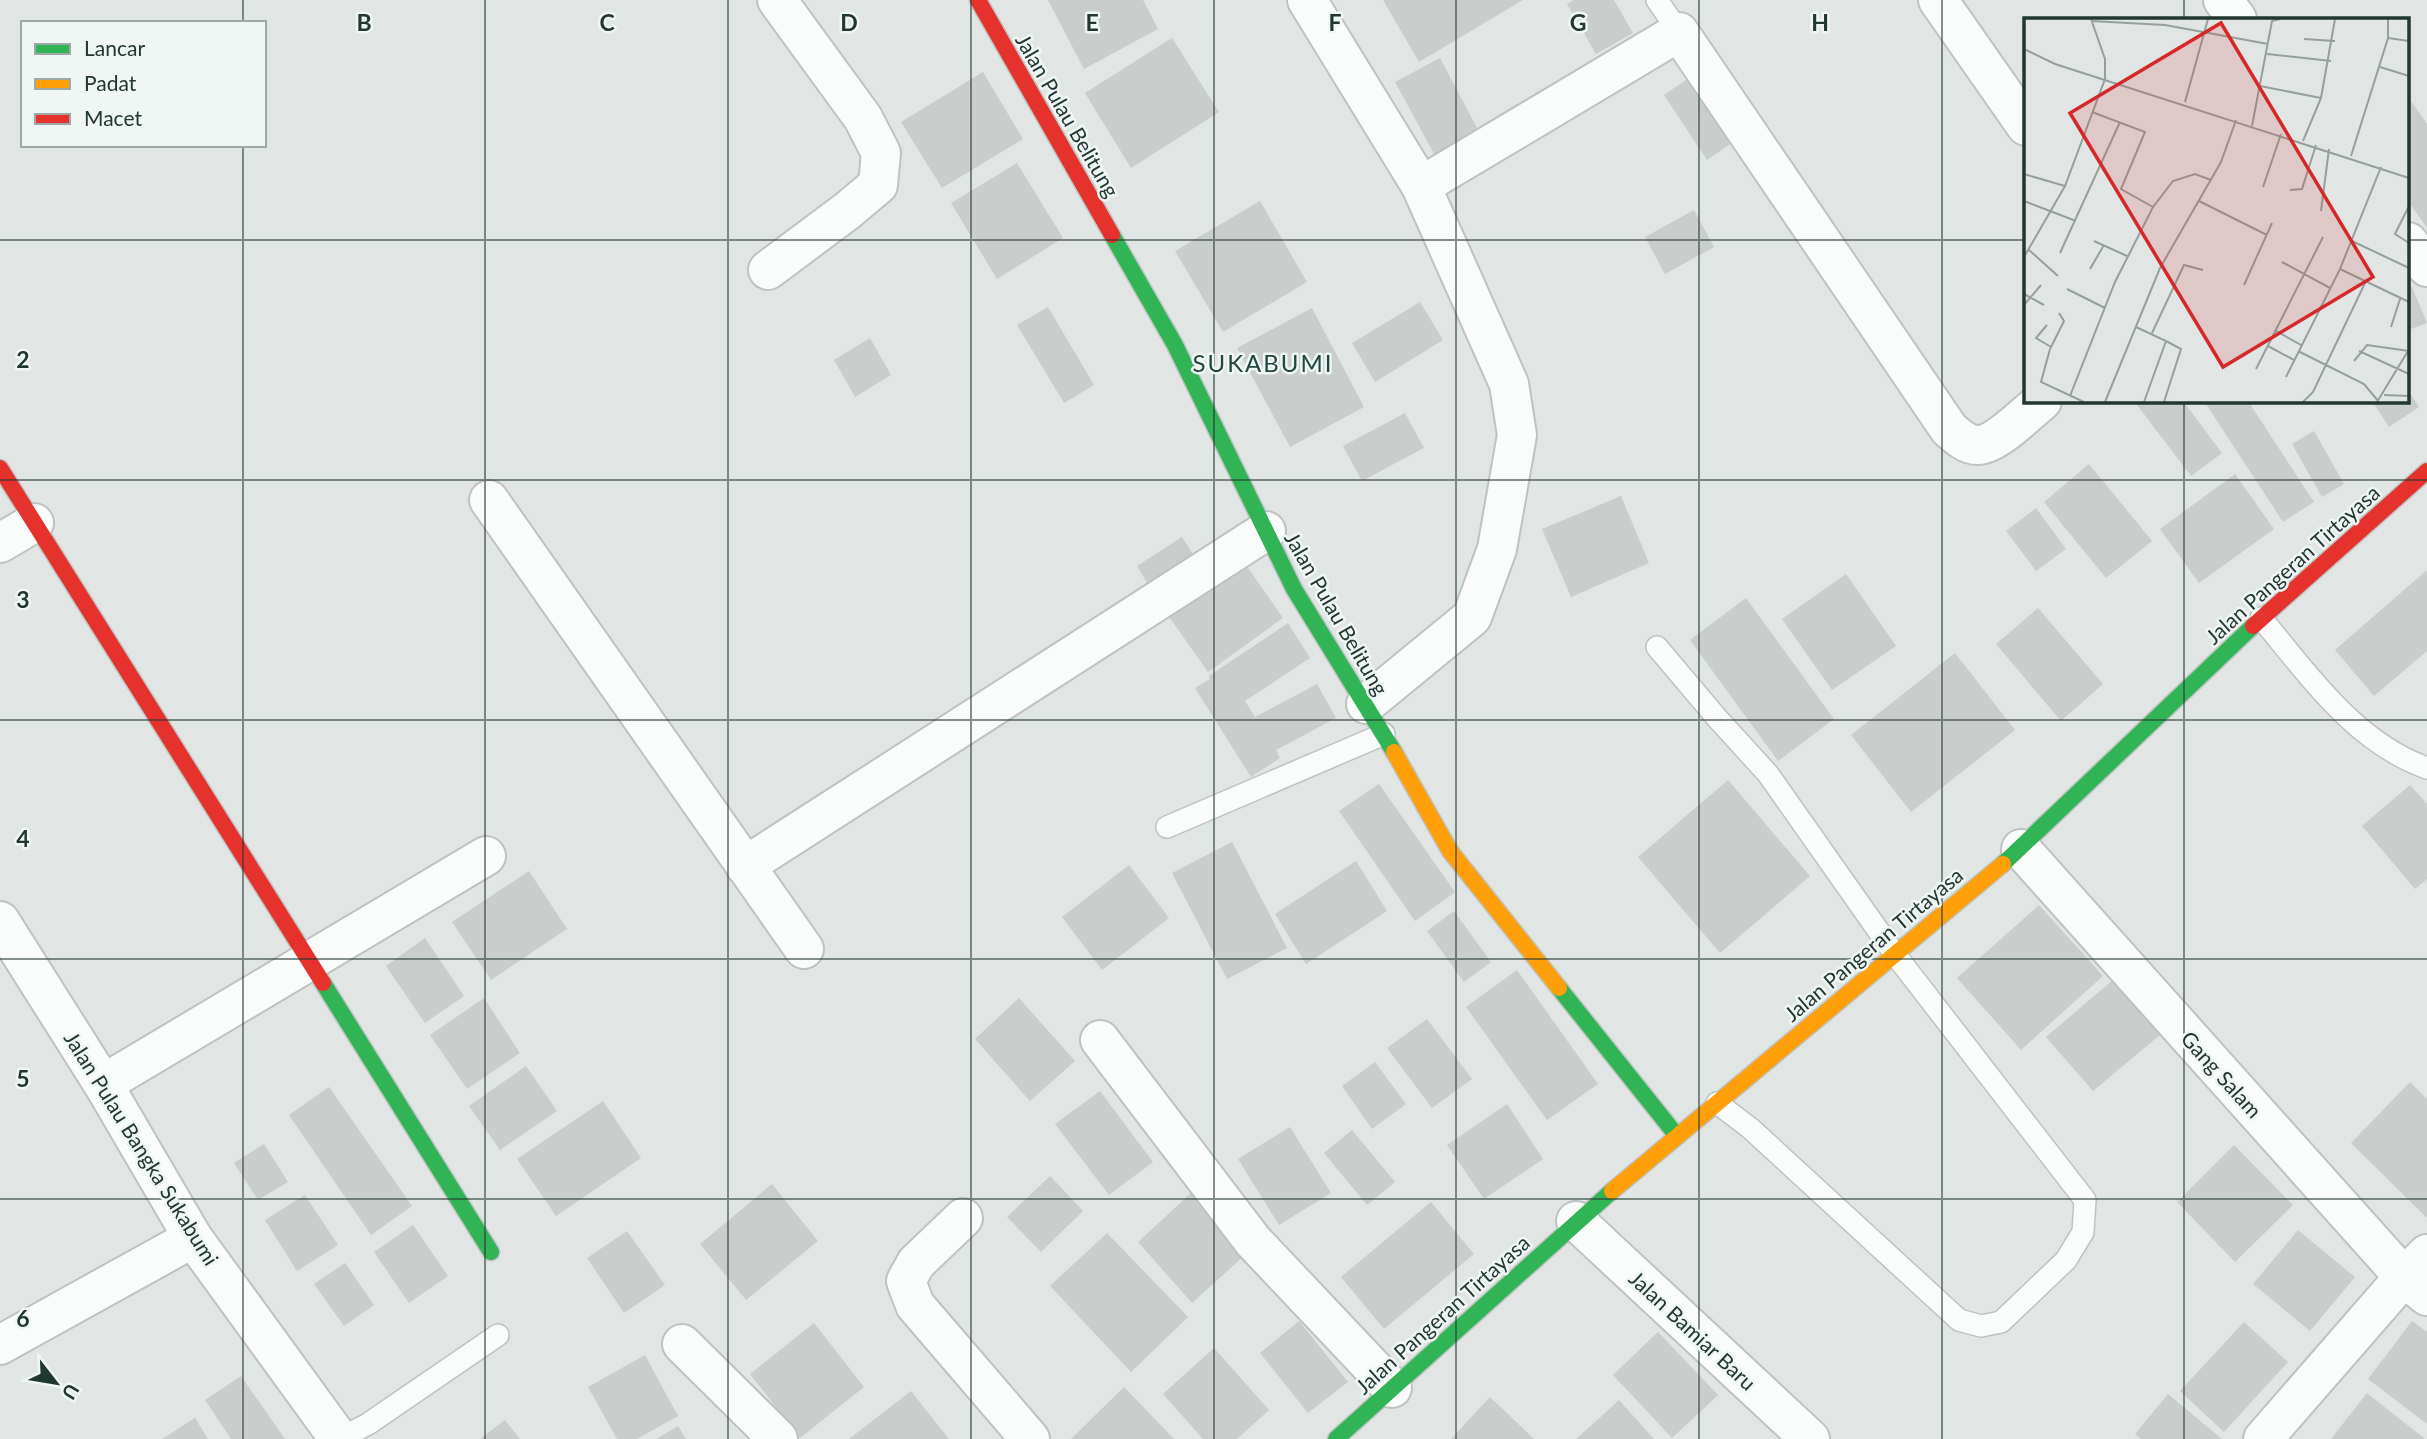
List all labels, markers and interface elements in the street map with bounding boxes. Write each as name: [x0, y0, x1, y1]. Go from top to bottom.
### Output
text: B: [356, 8, 372, 36]
text: C: [599, 8, 615, 36]
text: D: [840, 8, 858, 36]
text: E: [1085, 8, 1099, 36]
text: F: [1328, 8, 1342, 36]
text: G: [1570, 8, 1586, 36]
text: H: [1811, 8, 1829, 36]
inset map: [2024, 18, 2410, 402]
legend: [21, 21, 266, 147]
street label: Jalan Pulau Belitung: [1011, 29, 1125, 201]
text: Lancar: [84, 35, 145, 60]
text: Padat: [84, 70, 137, 95]
text: Macet: [84, 105, 142, 130]
text: 2: [16, 345, 30, 373]
district label: SUKABUMI: [1193, 348, 1334, 377]
street label: Jalan Pangeran Tirtayasa: [2200, 479, 2384, 649]
street label: Jalan Pulau Belitung: [1280, 527, 1394, 699]
text: 3: [16, 585, 30, 613]
text: 4: [16, 824, 30, 852]
street label: Jalan Pangeran Tirtayasa: [1779, 862, 1967, 1026]
street label: Gang Salam: [2177, 1025, 2267, 1123]
street label: Jalan Pulau Bangka Sukabumi: [60, 1027, 224, 1269]
text: 5: [16, 1064, 30, 1092]
street label: Jalan Pangeran Tirtayasa: [1350, 1229, 1534, 1399]
street label: Jalan Bamiar Baru: [1625, 1265, 1761, 1395]
text: 6: [16, 1304, 30, 1332]
north arrow: [21, 1348, 91, 1418]
text: U: [58, 1380, 84, 1404]

